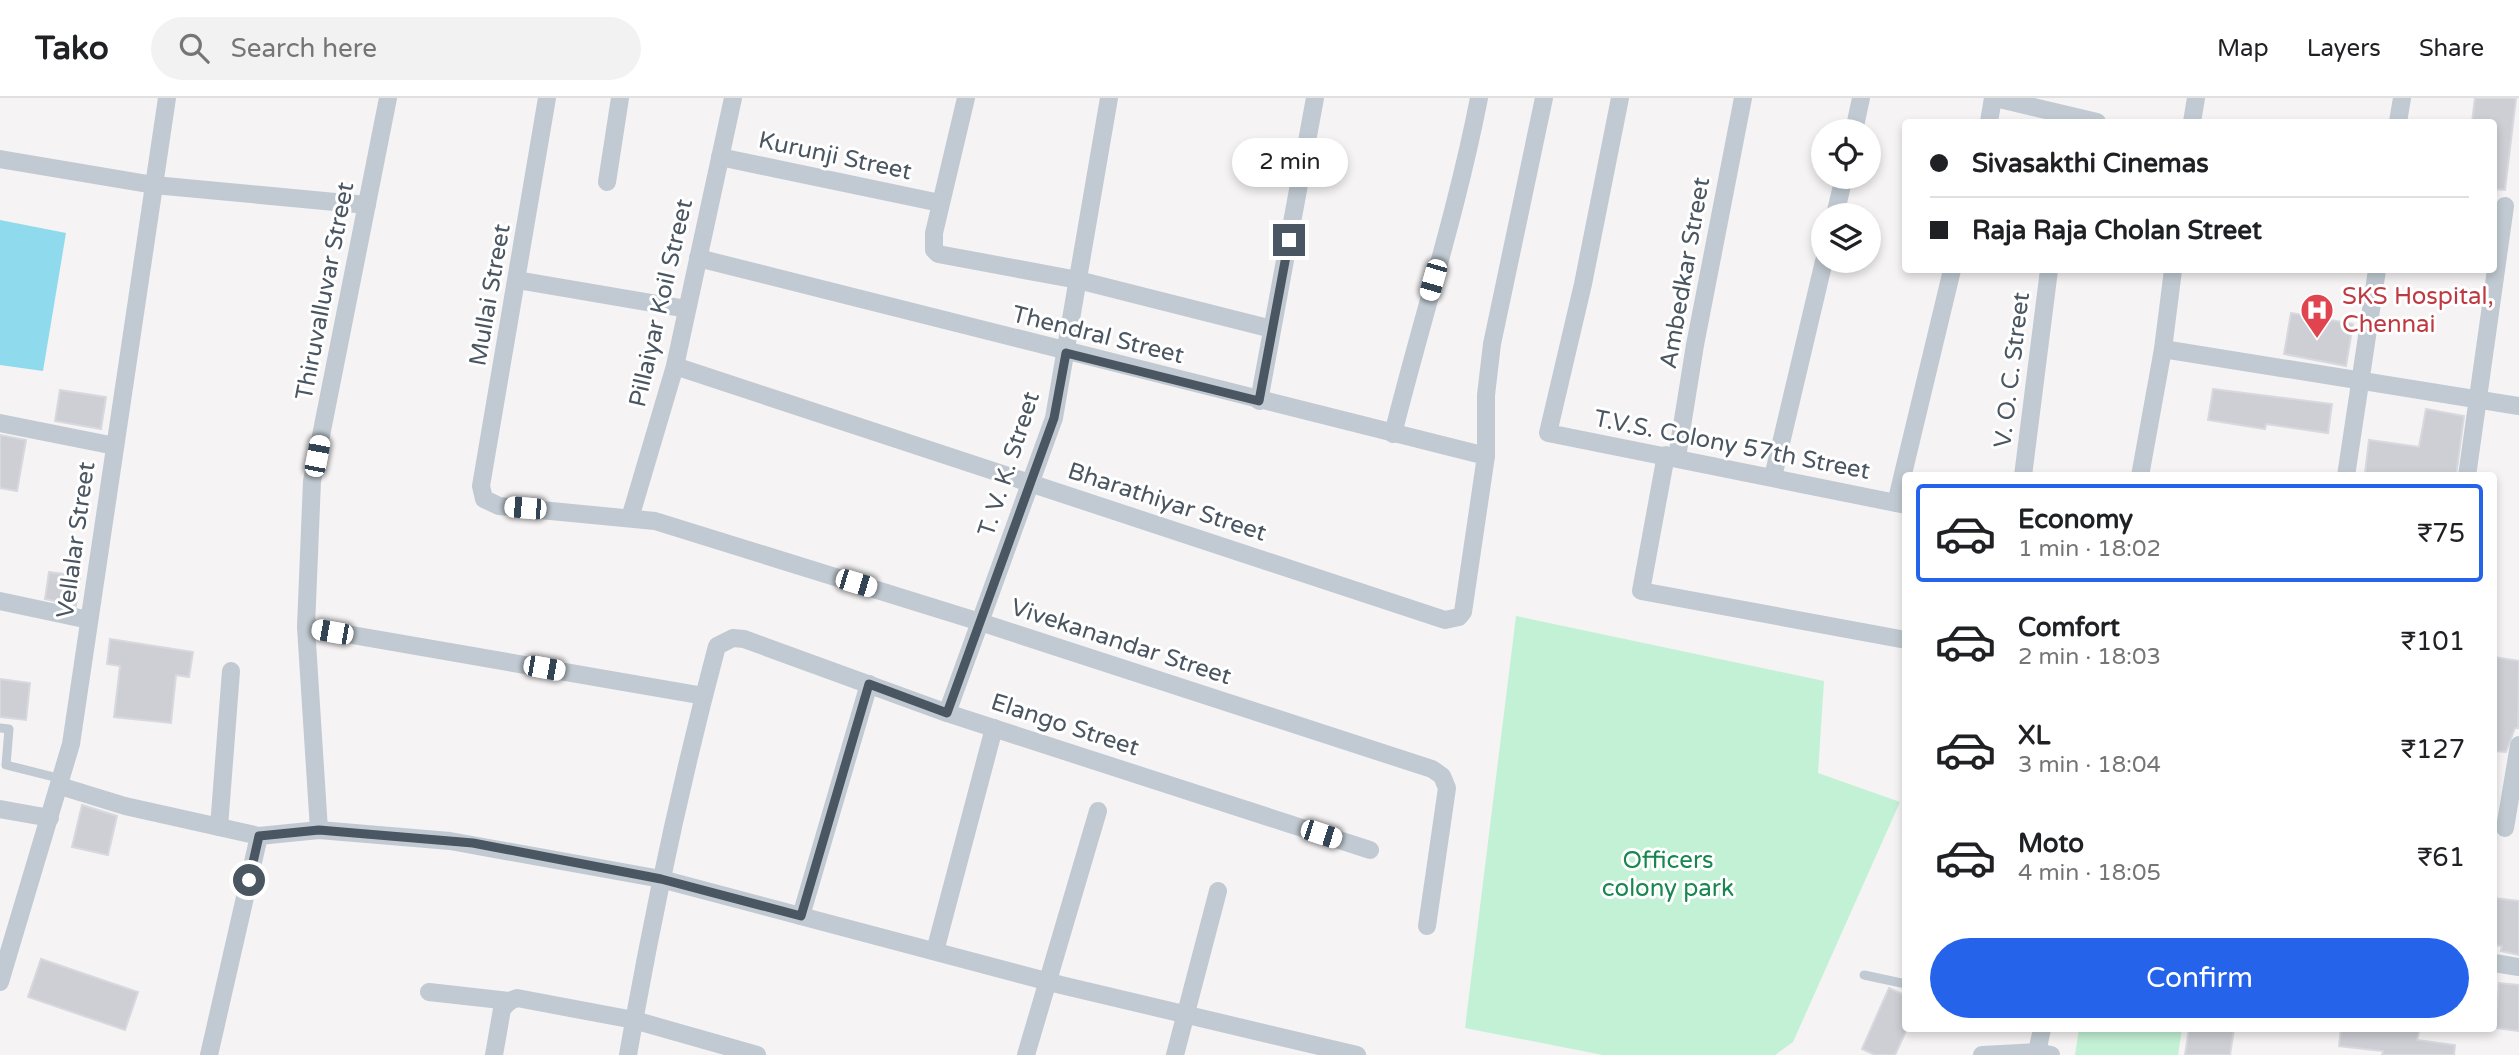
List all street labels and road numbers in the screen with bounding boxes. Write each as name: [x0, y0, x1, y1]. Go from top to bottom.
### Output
street label: Kurunji Street: [756, 126, 914, 186]
street label: Ambedkar Street: [1654, 175, 1716, 371]
street label: Thiruvalluvar Street: [290, 179, 360, 403]
street label: Pillaiyar Koil Street: [623, 196, 699, 410]
street label: Mullai Street: [463, 222, 517, 368]
street label: V. O. C. Street: [1988, 290, 2036, 450]
street label: Thendral Street: [1009, 300, 1187, 370]
street label: T. V. K. Street: [972, 388, 1046, 540]
street label: T.V.S. Colony 57th Street: [1592, 404, 1872, 486]
street label: Bharathiyar Street: [1064, 456, 1270, 548]
street label: Vellalar Street: [51, 460, 101, 620]
street label: Vivekanandar Street: [1007, 593, 1235, 691]
street label: Elango Street: [987, 687, 1143, 763]

